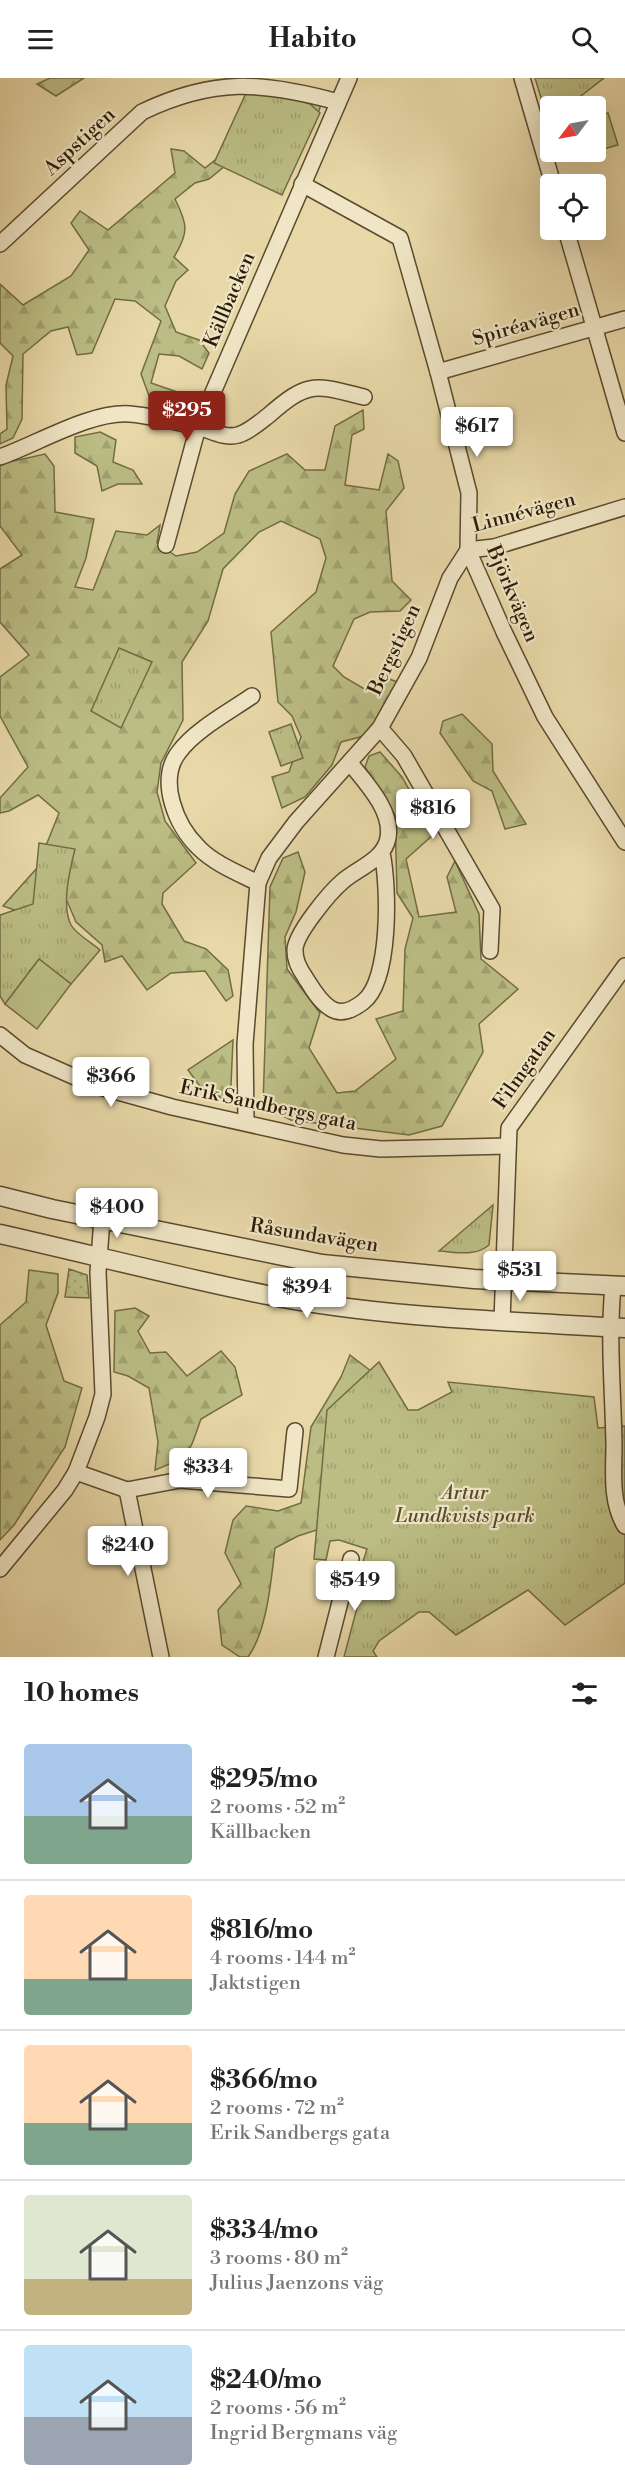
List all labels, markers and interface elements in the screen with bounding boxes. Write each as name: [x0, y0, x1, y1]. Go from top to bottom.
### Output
text: Habito: [268, 22, 357, 56]
icon: menu: [24, 23, 57, 56]
icon: search: [568, 23, 601, 56]
north arrow: [540, 96, 606, 162]
map controls: [540, 96, 606, 240]
street label: Aspstigen: [38, 103, 121, 182]
button: locate: [540, 174, 606, 240]
street label: Källbacken: [199, 248, 261, 351]
street label: Spiréavägen: [470, 298, 583, 352]
pin: $295: [151, 391, 223, 442]
text: $295: [162, 398, 212, 423]
pin: $617: [441, 407, 513, 458]
text: $617: [455, 414, 499, 439]
street label: Linnévägen: [470, 487, 578, 539]
street label: Björkvägen: [480, 541, 544, 646]
street label: Bergstigen: [363, 600, 427, 700]
pin: $816: [397, 789, 469, 840]
text: $816: [410, 796, 456, 821]
street label: Filmgatan: [488, 1024, 562, 1114]
pin: $366: [75, 1057, 147, 1108]
text: $366: [86, 1064, 136, 1089]
street label: Erik Sandbergs gata: [177, 1075, 360, 1137]
pin: $400: [81, 1188, 153, 1239]
text: $400: [90, 1195, 144, 1220]
street label: Råsundavägen: [248, 1213, 380, 1259]
pin: $531: [484, 1251, 556, 1302]
text: $531: [497, 1258, 543, 1283]
pin: $394: [271, 1268, 343, 1319]
text: $394: [282, 1275, 332, 1300]
pin: $334: [172, 1448, 244, 1499]
text: $334: [183, 1455, 233, 1480]
park label: Artur Lundkvists park: [394, 1481, 535, 1529]
pin: $240: [92, 1526, 164, 1577]
text: $240: [102, 1533, 154, 1558]
pin: $549: [319, 1561, 391, 1612]
text: $549: [330, 1568, 380, 1593]
text: 10 homes: [24, 1677, 139, 1709]
icon: filters: [568, 1677, 601, 1710]
text: $295/mo: [210, 1763, 318, 1795]
icon: home: [72, 1768, 144, 1840]
text: 2 rooms · 52 m²: [210, 1795, 345, 1820]
text: Källbacken: [210, 1820, 311, 1845]
text: $816/mo: [210, 1914, 313, 1946]
icon: home: [72, 1919, 144, 1991]
text: 4 rooms · 144 m²: [210, 1946, 355, 1971]
text: Jaktstigen: [210, 1971, 301, 1996]
text: $366/mo: [210, 2064, 318, 2096]
icon: home: [72, 2069, 144, 2141]
text: 2 rooms · 72 m²: [210, 2096, 344, 2121]
text: Erik Sandbergs gata: [210, 2121, 390, 2146]
text: $334/mo: [210, 2214, 319, 2246]
icon: home: [72, 2219, 144, 2291]
text: 3 rooms · 80 m²: [210, 2246, 348, 2271]
text: Julius Jaenzons väg: [210, 2271, 383, 2296]
text: $240/mo: [210, 2364, 322, 2396]
icon: home: [72, 2369, 144, 2441]
text: 2 rooms · 56 m²: [210, 2396, 346, 2421]
text: Ingrid Bergmans väg: [210, 2421, 397, 2446]

